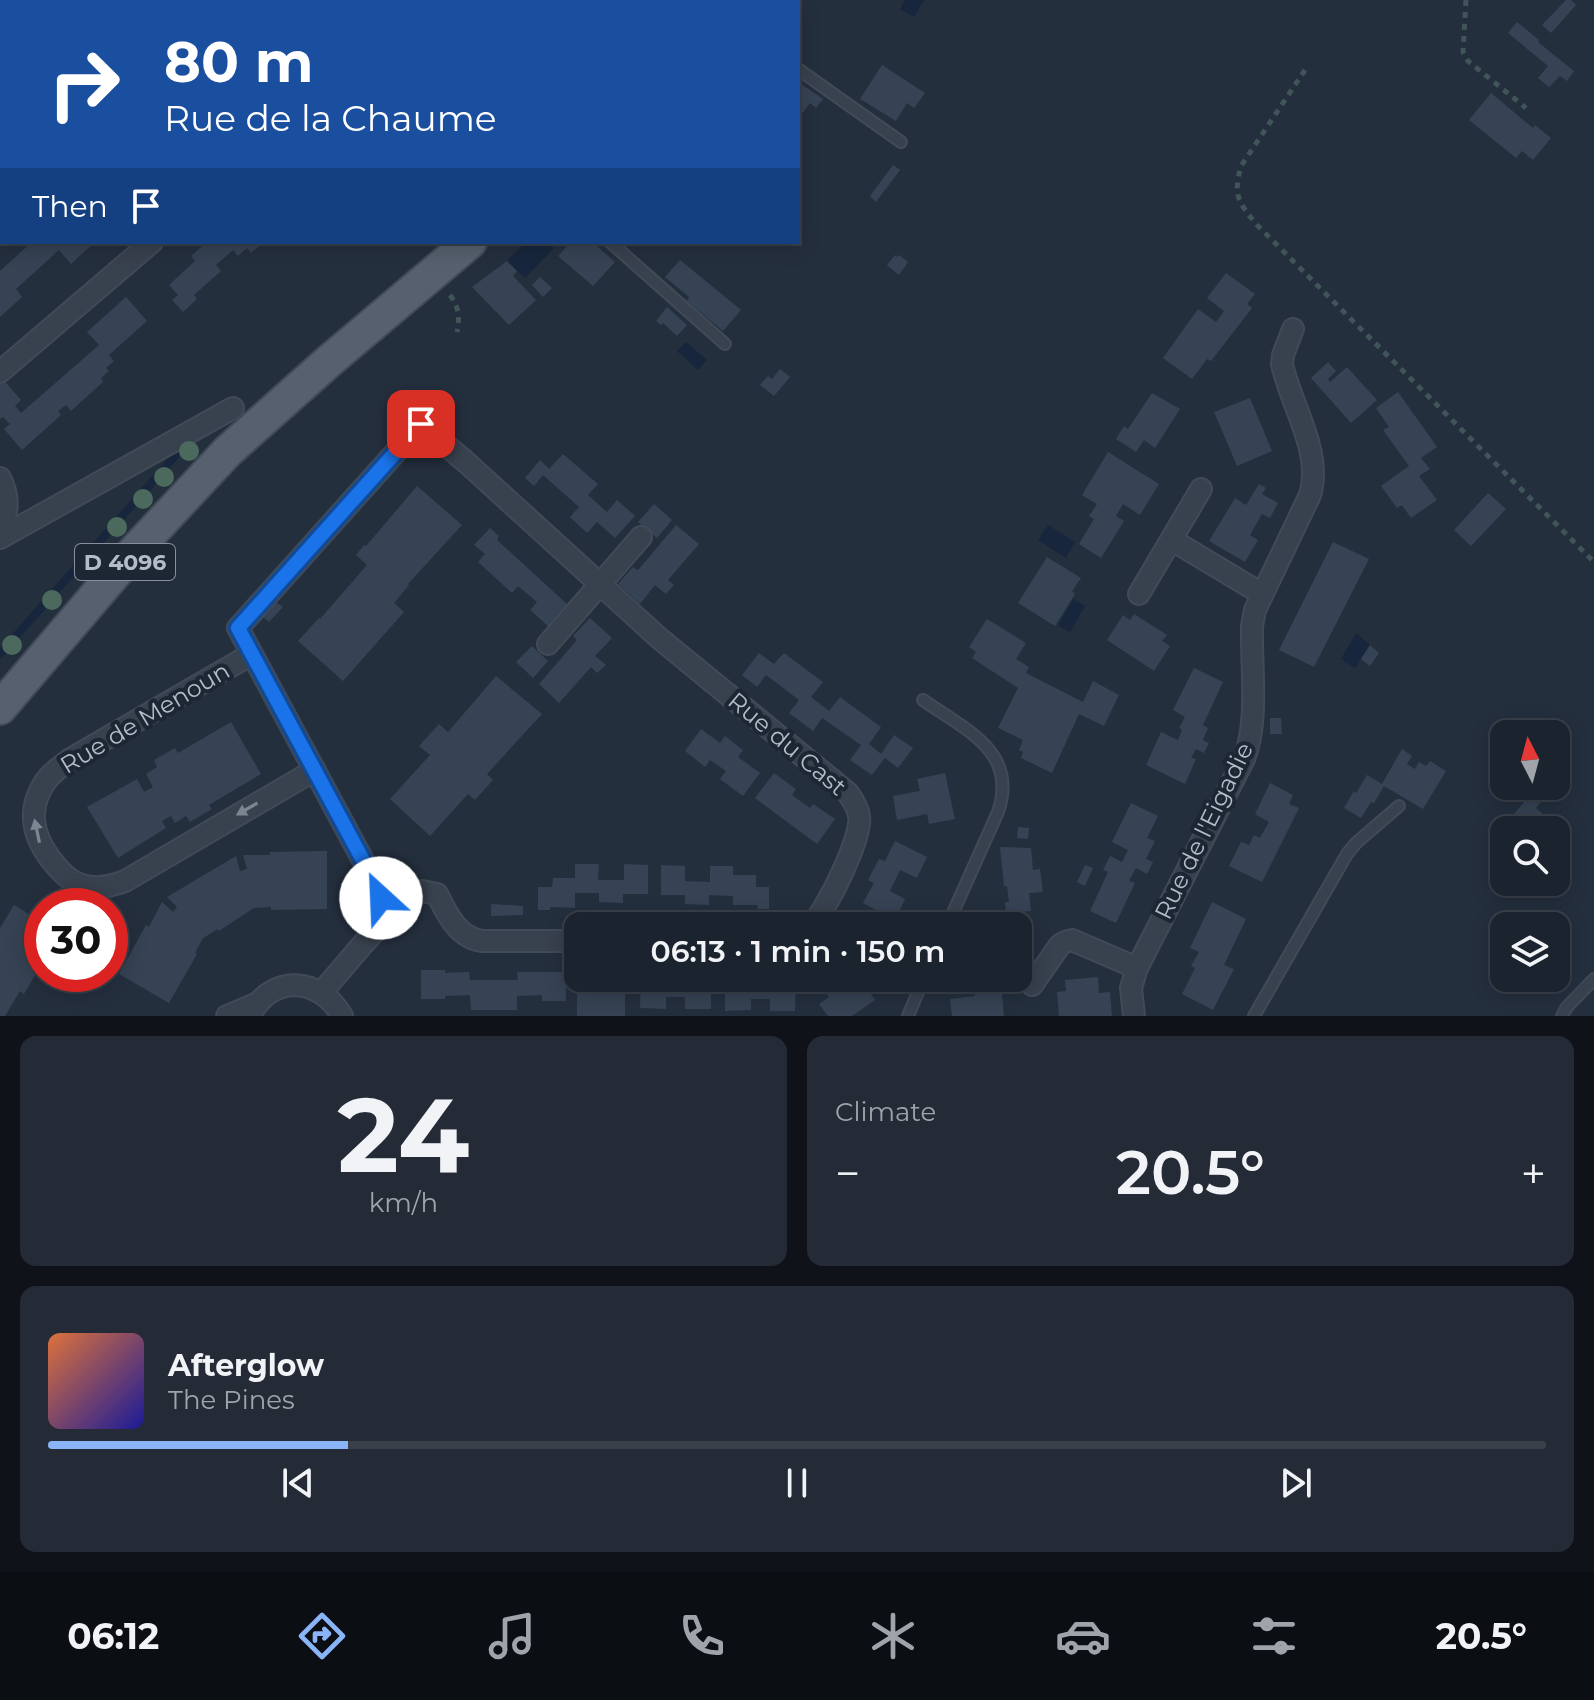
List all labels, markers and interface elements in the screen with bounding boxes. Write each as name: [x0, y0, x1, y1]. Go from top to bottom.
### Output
text: 80 m: [164, 28, 314, 96]
icon: right: [32, 32, 136, 136]
text: Rue de la Chaume: [164, 96, 497, 140]
icon: arrive: [124, 184, 168, 228]
text: Then: [32, 188, 108, 225]
pin: [387, 390, 455, 458]
icon: arrive: [399, 402, 443, 446]
road number: D 4096: [75, 544, 175, 580]
street label: Rue de Menoun: [55, 656, 235, 780]
street label: Rue du Cast: [722, 686, 853, 802]
north arrow: [1490, 720, 1570, 800]
map controls: [1490, 720, 1570, 992]
street label: Rue de l'Eigadie: [1148, 738, 1259, 924]
one-way arrow: [236, 802, 258, 816]
button: search: [1490, 816, 1570, 896]
one-way arrow: [30, 818, 43, 843]
position arrow: [339, 856, 423, 940]
speed limit sign: 30: [24, 888, 128, 992]
button: layers: [1490, 912, 1570, 992]
text: 06:13 · 1 min · 150 m: [651, 933, 945, 970]
text: 24: [338, 1071, 469, 1198]
text: Climate: [835, 1096, 936, 1128]
text: 20.5°: [1116, 1136, 1265, 1209]
text: −: [835, 1146, 860, 1200]
text: +: [1521, 1146, 1546, 1200]
text: km/h: [369, 1187, 438, 1219]
text: Afterglow: [168, 1347, 324, 1384]
text: The Pines: [168, 1384, 295, 1416]
icon: previous: [276, 1461, 320, 1505]
icon: pause: [775, 1461, 819, 1505]
icon: next: [1274, 1461, 1318, 1505]
icon: directions: [294, 1608, 350, 1664]
icon: music: [484, 1608, 540, 1664]
icon: phone: [674, 1608, 730, 1664]
icon: climate: [865, 1608, 921, 1664]
icon: car: [1055, 1608, 1111, 1664]
icon: filters: [1246, 1608, 1302, 1664]
text: 06:12: [67, 1614, 159, 1658]
text: 20.5°: [1436, 1614, 1527, 1658]

